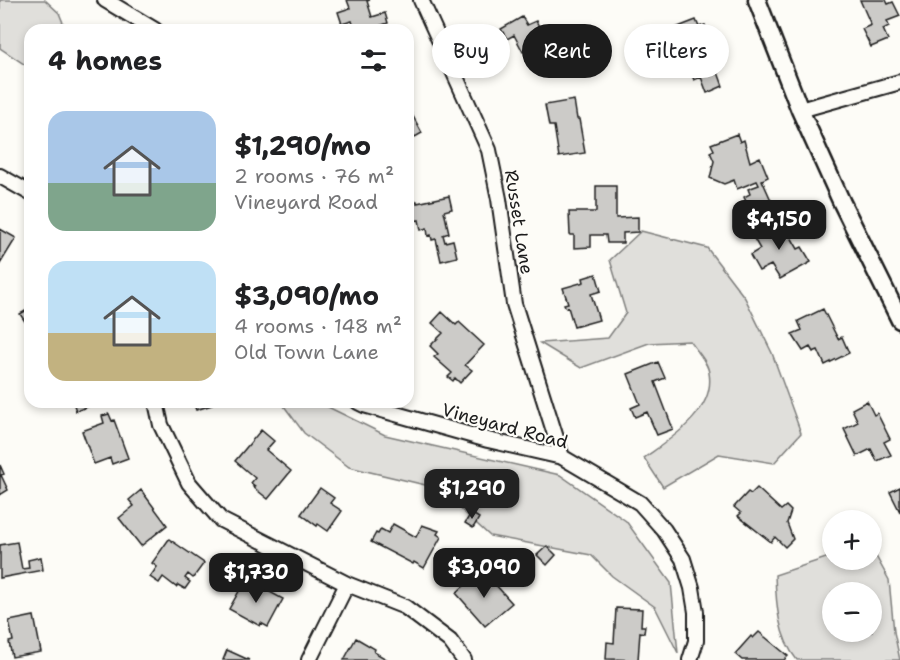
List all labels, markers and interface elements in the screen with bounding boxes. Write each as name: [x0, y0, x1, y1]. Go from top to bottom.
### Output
chip: Buy: [432, 24, 510, 78]
chip: Rent: [522, 24, 612, 78]
chip: Filters: [624, 24, 729, 78]
text: 4 homes: [48, 43, 162, 78]
icon: filters: [357, 44, 390, 77]
text: $1,290/mo: [234, 128, 371, 163]
icon: home: [96, 135, 168, 207]
text: 2 rooms · 76 m²: [234, 163, 394, 189]
street label: Russet Lane: [499, 168, 539, 276]
text: Vineyard Road: [234, 189, 378, 215]
pin: $4,150: [730, 200, 828, 251]
text: $4,150: [746, 206, 812, 232]
text: $3,090/mo: [234, 278, 379, 313]
icon: home: [96, 285, 168, 357]
text: 4 rooms · 148 m²: [234, 313, 402, 339]
text: Old Town Lane: [234, 339, 379, 365]
street label: Vineyard Road: [439, 398, 571, 454]
pin: $1,290: [423, 469, 521, 520]
text: $1,290: [438, 475, 506, 501]
map controls: [822, 510, 882, 642]
button: +: [822, 510, 882, 570]
pin: $3,090: [435, 548, 533, 599]
pin: $1,730: [207, 553, 305, 604]
text: $3,090: [447, 554, 521, 580]
text: $1,730: [223, 559, 289, 585]
button: −: [822, 582, 882, 642]

